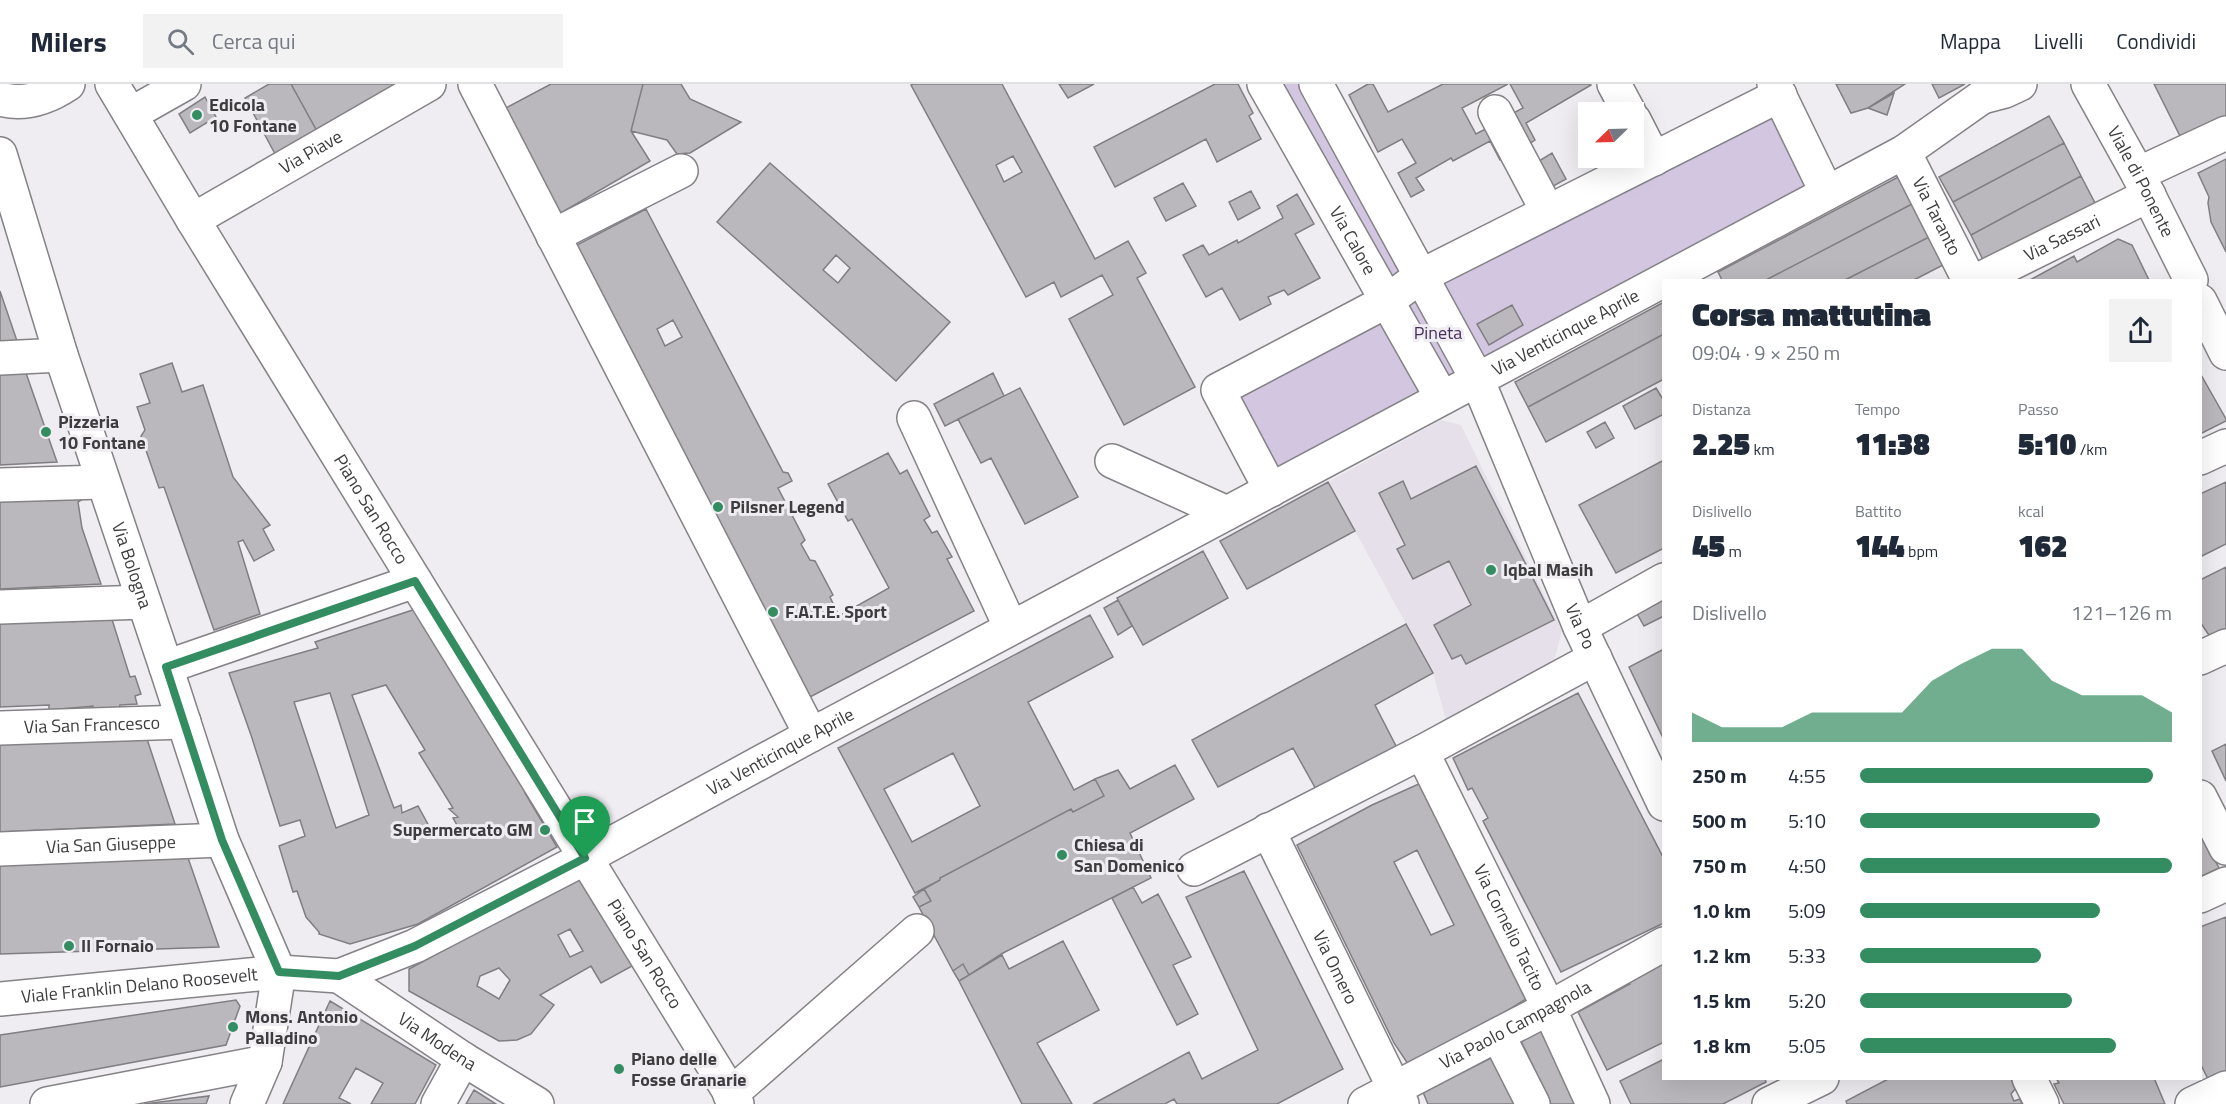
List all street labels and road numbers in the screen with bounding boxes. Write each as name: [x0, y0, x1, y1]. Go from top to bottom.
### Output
street label: Viale di Ponente: [2101, 121, 2181, 242]
street label: Via Piave: [274, 123, 347, 180]
street label: Via Taranto: [1906, 172, 1968, 260]
street label: Via Calore: [1323, 201, 1383, 280]
street label: Via Sassari: [2019, 207, 2105, 268]
street label: Via Venticinque Aprile: [1487, 282, 1644, 383]
street label: Piano San Rocco: [327, 449, 416, 569]
street label: Via Bologna: [105, 518, 159, 612]
street label: Via Po: [1559, 599, 1603, 654]
street label: Via Venticinque Aprile: [702, 701, 859, 802]
street label: Via San Francesco: [23, 709, 161, 740]
street label: Via San Giuseppe: [45, 828, 176, 860]
street label: Via Cornelio Tacito: [1467, 860, 1552, 995]
street label: Piano San Rocco: [601, 893, 689, 1014]
street label: Via Omero: [1306, 926, 1365, 1009]
street label: Viale Franklin Delano Roosevelt: [20, 960, 260, 1010]
street label: Via Paolo Campagnola: [1435, 973, 1596, 1076]
street label: Via Modena: [393, 1005, 482, 1077]

